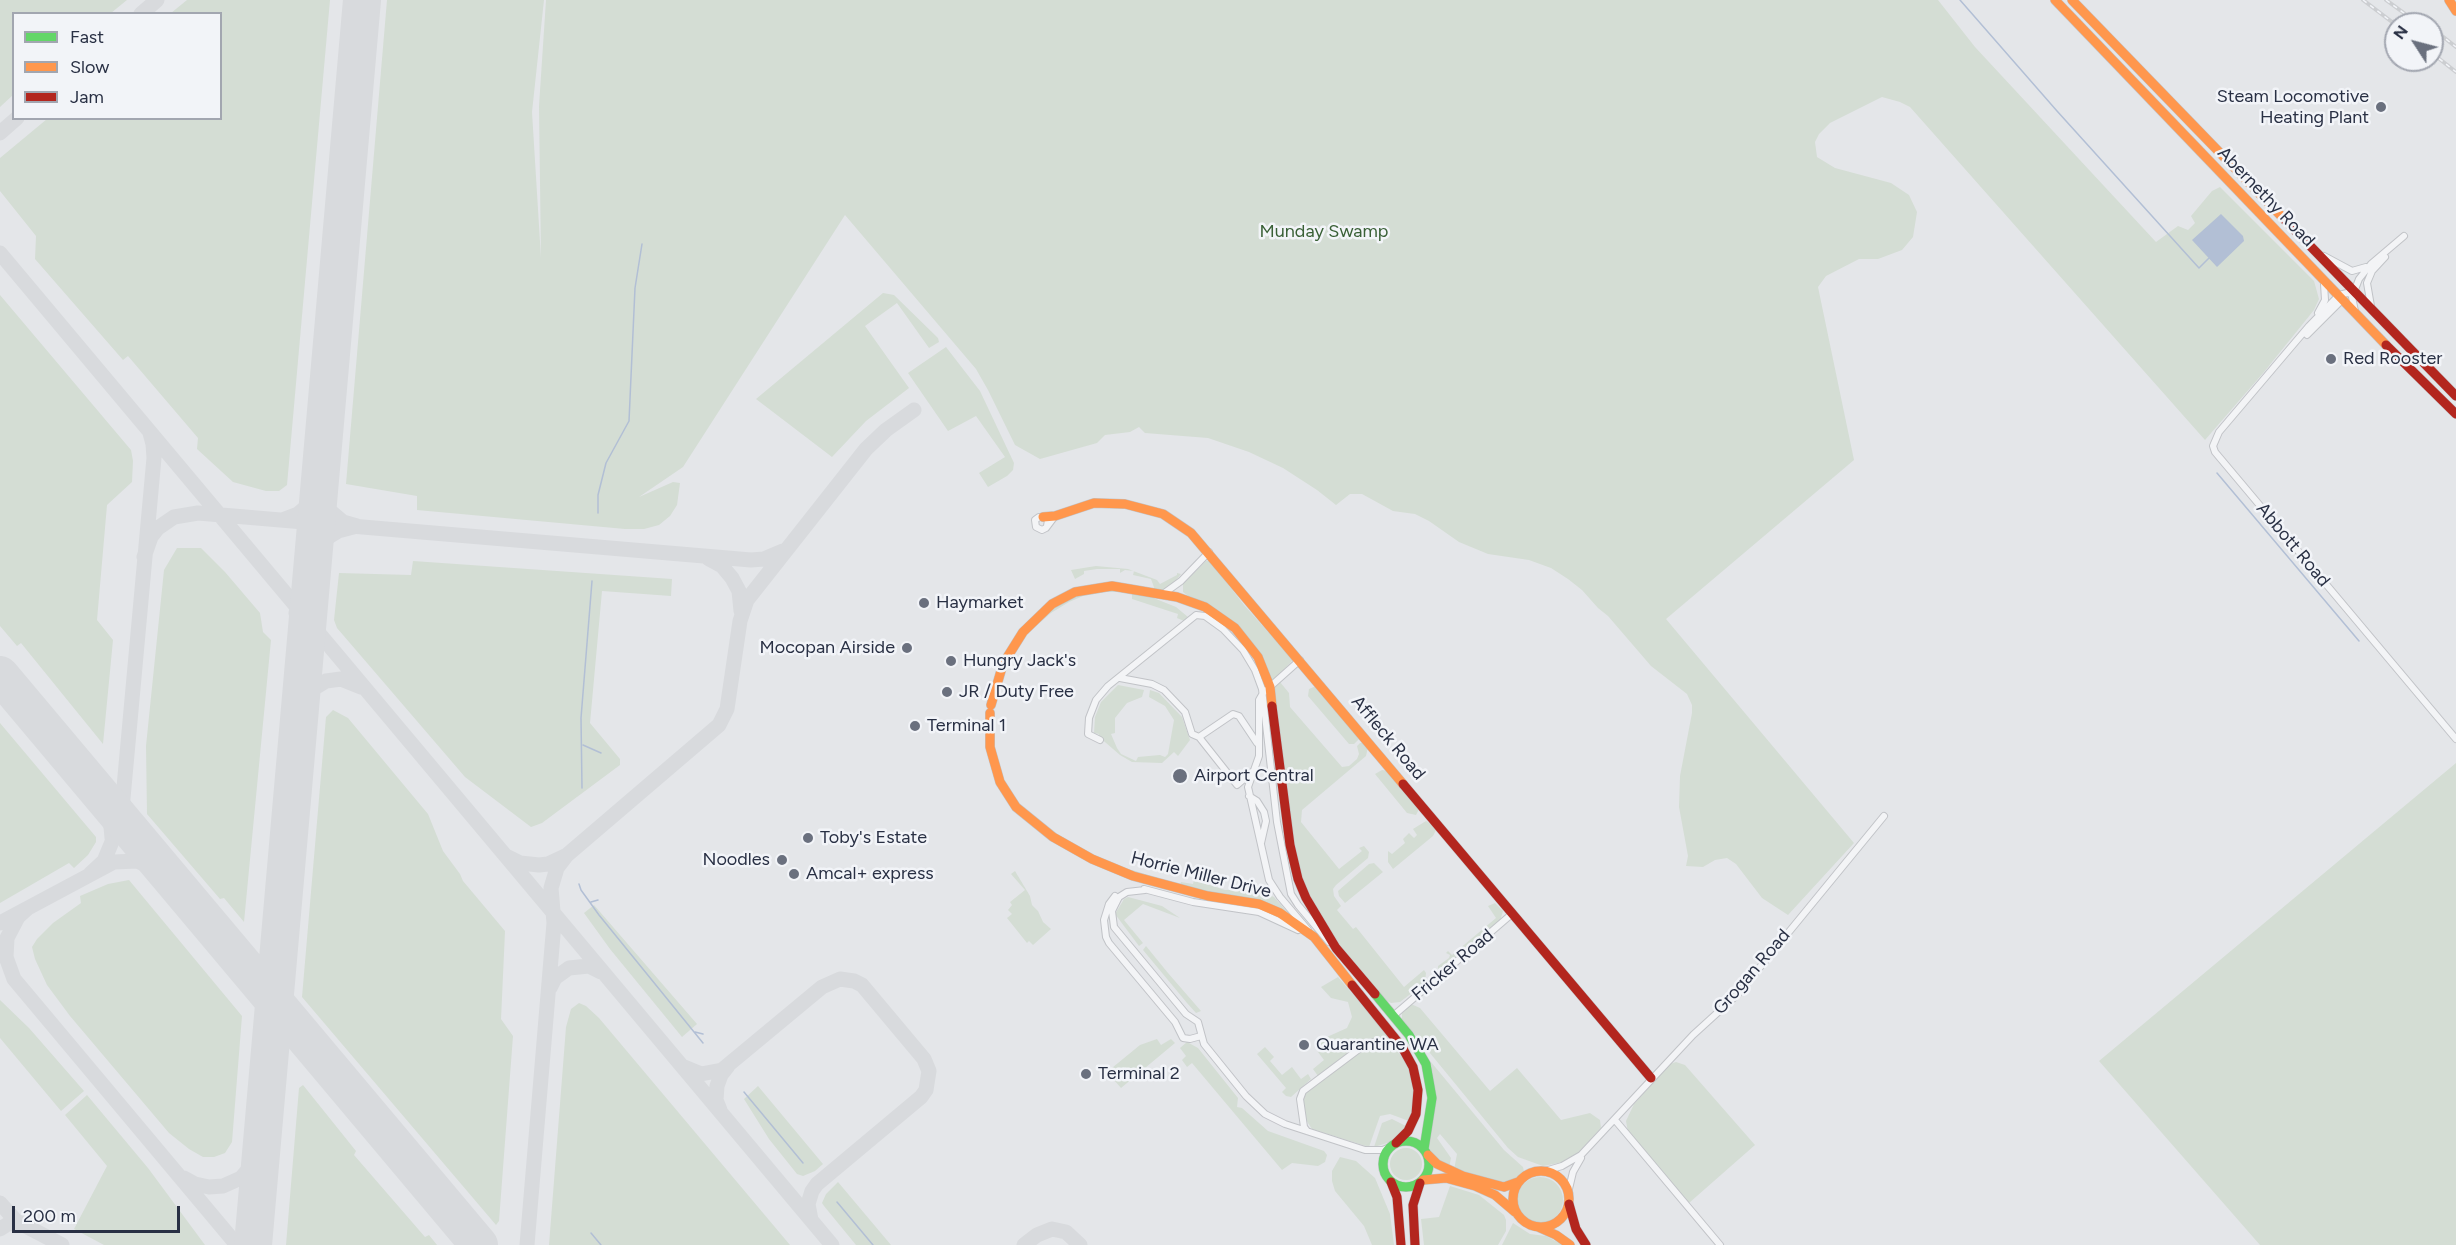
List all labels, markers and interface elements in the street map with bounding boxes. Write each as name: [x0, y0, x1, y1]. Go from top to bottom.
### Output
legend: [12, 12, 222, 120]
north arrow: [2384, 12, 2444, 72]
text: N: [2389, 22, 2412, 43]
text: Fast: [70, 26, 104, 48]
text: Slow: [70, 56, 109, 78]
text: Jam: [70, 86, 104, 108]
place label: Steam Locomotive Heating Plant: [2217, 86, 2369, 128]
marker: Steam Locomotive Heating Plant: [2374, 100, 2388, 114]
street label: Abernethy Road: [2213, 143, 2319, 251]
park label: Munday Swamp: [1260, 221, 1388, 243]
place label: Red Rooster: [2343, 348, 2442, 370]
marker: Red Rooster: [2324, 352, 2338, 366]
street label: Abbott Road: [2252, 499, 2334, 591]
place label: Haymarket: [936, 592, 1024, 614]
marker: Haymarket: [917, 596, 931, 610]
place label: Mocopan Airside: [759, 637, 895, 659]
marker: Mocopan Airside: [900, 641, 914, 655]
place label: Hungry Jack's: [963, 650, 1076, 672]
marker: Hungry Jack's: [944, 654, 958, 668]
place label: JR / Duty Free: [959, 681, 1074, 703]
marker: JR / Duty Free: [940, 685, 954, 699]
street label: Affleck Road: [1346, 691, 1430, 785]
place label: Terminal 1: [927, 715, 1006, 737]
marker: Terminal 1: [908, 719, 922, 733]
place label: Airport Central: [1194, 765, 1314, 787]
marker: Airport Central: [1171, 767, 1189, 785]
place label: Toby's Estate: [820, 827, 927, 849]
marker: Toby's Estate: [801, 831, 815, 845]
street label: Horrie Miller Drive: [1129, 847, 1273, 903]
place label: Noodles: [702, 849, 770, 871]
marker: Noodles: [775, 853, 789, 867]
place label: Amcal+ express: [806, 863, 934, 885]
marker: Amcal+ express: [787, 867, 801, 881]
street label: Fricker Road: [1408, 925, 1498, 1005]
street label: Grogan Road: [1709, 925, 1795, 1019]
place label: Quarantine WA: [1316, 1034, 1439, 1056]
marker: Quarantine WA: [1297, 1038, 1311, 1052]
place label: Terminal 2: [1098, 1063, 1180, 1085]
marker: Terminal 2: [1079, 1067, 1093, 1081]
scale bar: [15, 1194, 183, 1232]
text: 200 m: [23, 1205, 76, 1227]

